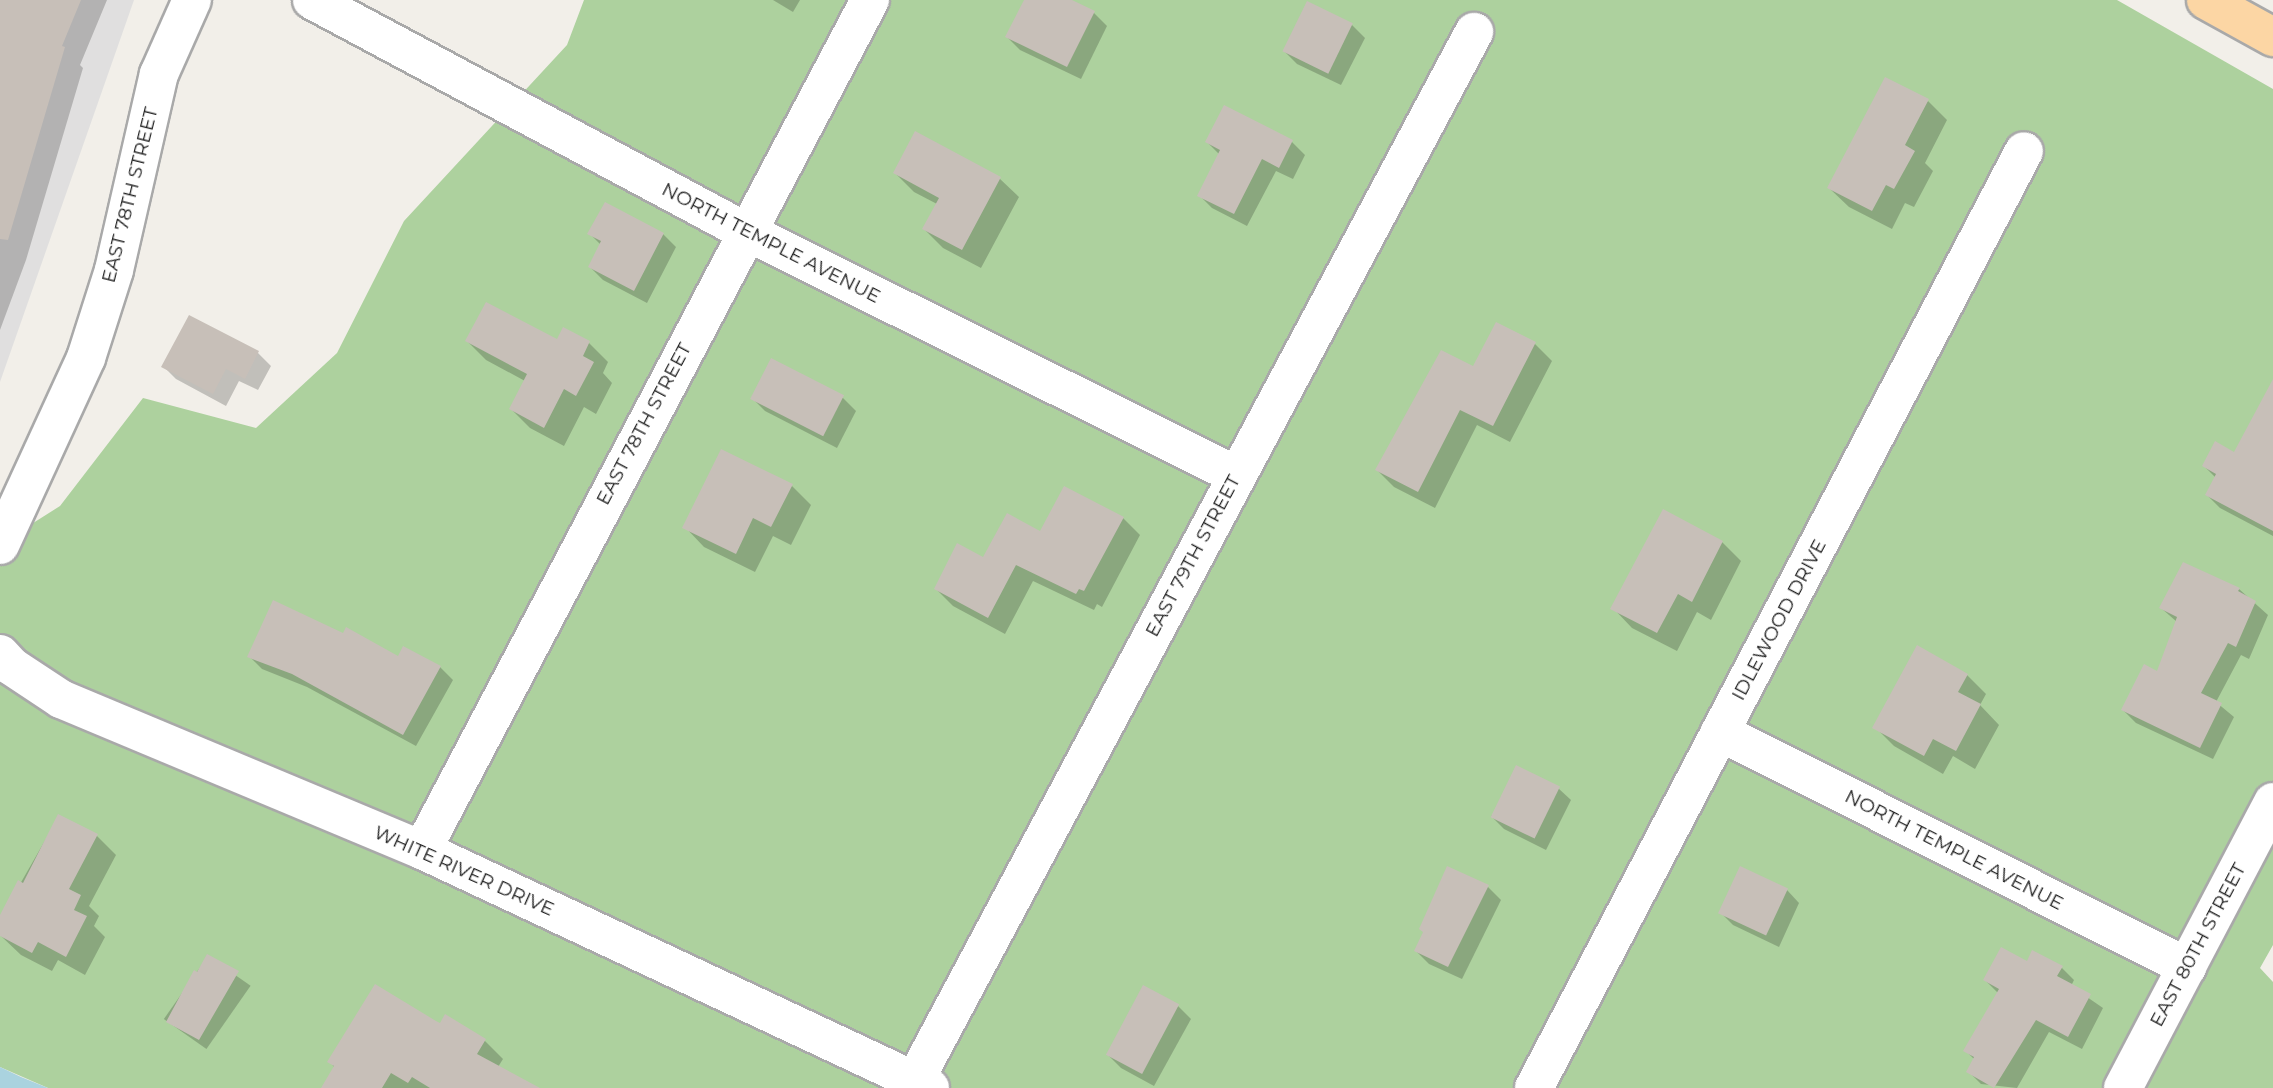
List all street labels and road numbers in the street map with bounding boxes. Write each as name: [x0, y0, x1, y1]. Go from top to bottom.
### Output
street label: EAST 78TH STREET: [97, 105, 163, 285]
street label: NORTH TEMPLE AVENUE: [658, 178, 884, 308]
street label: EAST 78TH STREET: [592, 339, 696, 509]
street label: EAST 79TH STREET: [1141, 471, 1245, 641]
street label: IDLEWOOD DRIVE: [1727, 536, 1831, 704]
street label: NORTH TEMPLE AVENUE: [1841, 785, 2067, 915]
street label: WHITE RIVER DRIVE: [370, 821, 558, 921]
street label: EAST 80TH STREET: [2145, 859, 2251, 1031]

